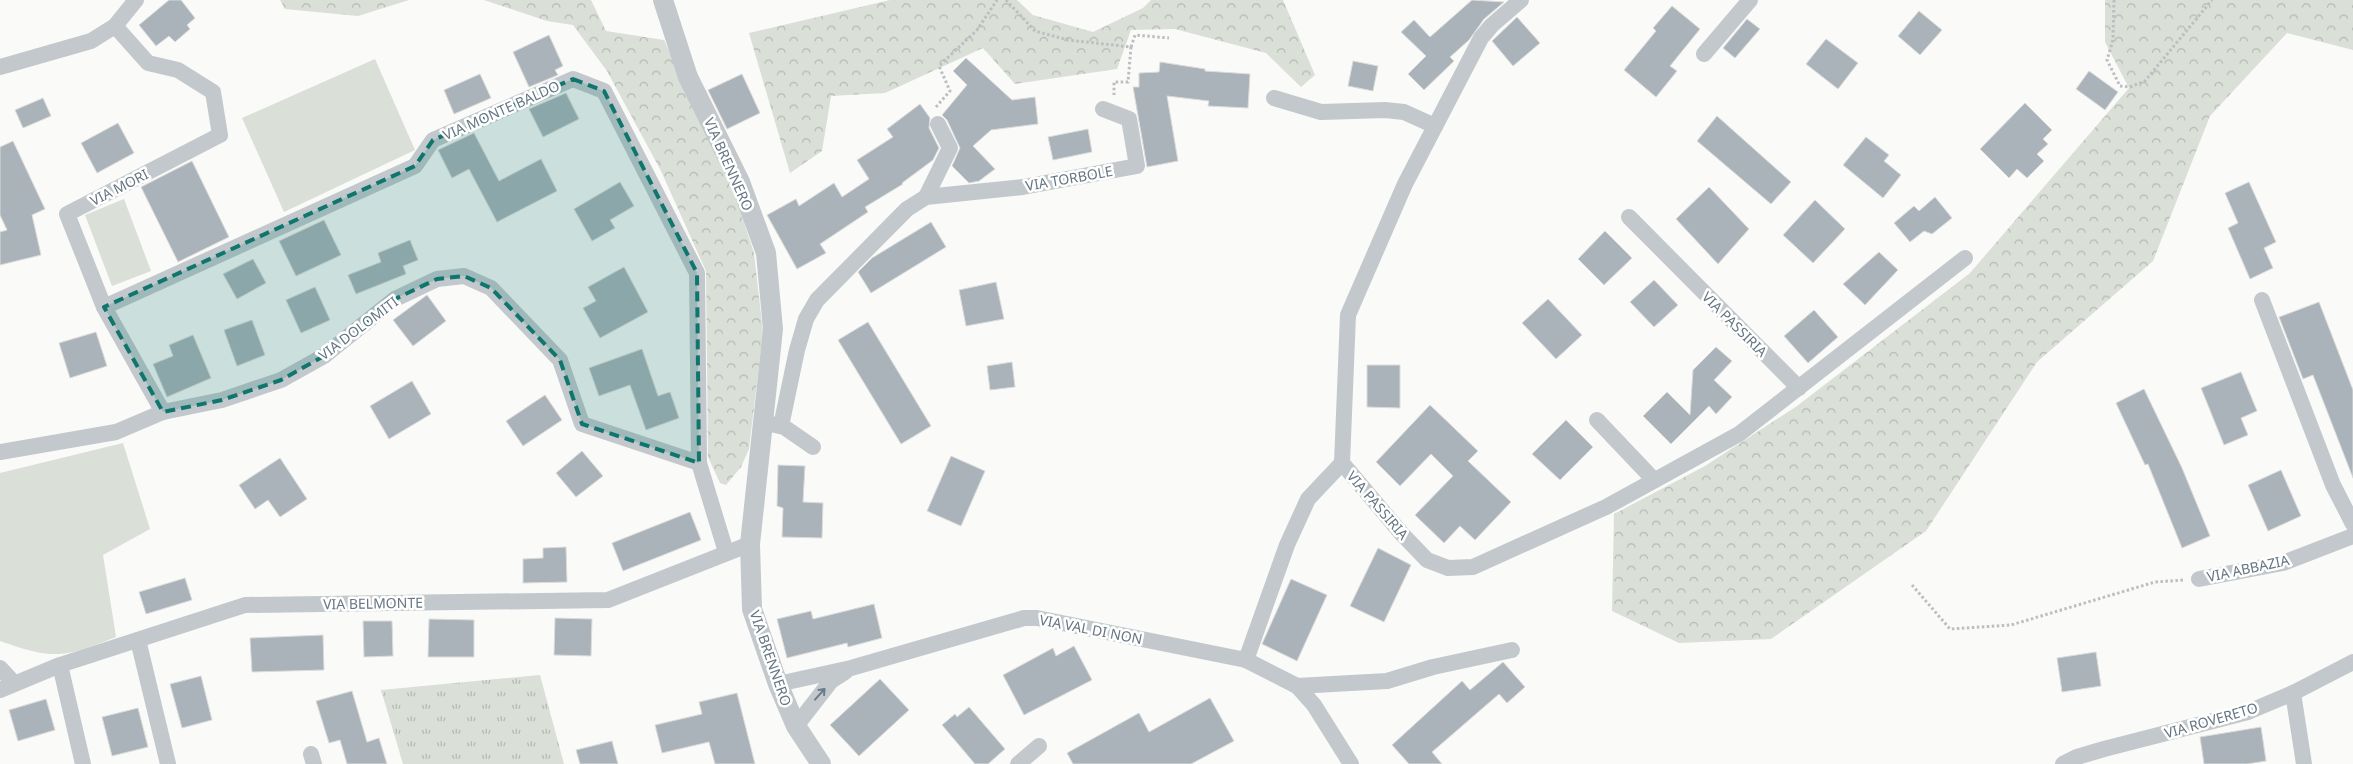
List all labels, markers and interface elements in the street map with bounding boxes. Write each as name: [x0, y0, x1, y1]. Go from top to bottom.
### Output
street label: VIA MONTE BALDO: [440, 76, 562, 144]
street label: VIA BRENNERO: [700, 114, 758, 214]
street label: VIA TORBOLE: [1024, 161, 1114, 195]
street label: VIA MORI: [87, 164, 152, 210]
street label: VIA PASSIRIA: [1698, 287, 1772, 361]
street label: VIA DOLOMITI: [314, 292, 402, 364]
street label: VIA PASSIRIA: [1343, 467, 1413, 543]
street label: VIA ABBAZIA: [2205, 550, 2291, 586]
street label: VIA BELMONTE: [323, 593, 423, 613]
street label: VIA BRENNERO: [746, 608, 796, 708]
street label: VIA VAL DI NON: [1038, 610, 1144, 648]
one-way arrow: [814, 687, 826, 700]
street label: VIA ROVERETO: [2162, 698, 2260, 742]

